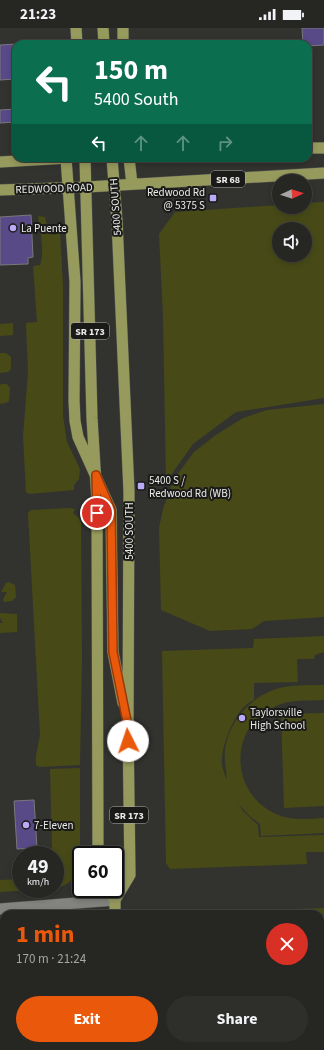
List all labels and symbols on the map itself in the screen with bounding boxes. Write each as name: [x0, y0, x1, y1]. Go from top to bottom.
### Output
road number: SR 68: [211, 171, 245, 187]
north arrow: [272, 174, 312, 214]
street label: 5400 SOUTH: [106, 178, 125, 236]
street label: REDWOOD ROAD: [15, 180, 93, 197]
place label: Redwood Rd @ 5375 S: [147, 185, 205, 213]
marker: Redwood Rd @ 5375 S: [208, 193, 218, 203]
place label: La Puente: [21, 221, 67, 236]
marker: La Puente: [8, 223, 18, 233]
road number: SR 173: [71, 323, 109, 339]
place label: 5400 S / Redwood Rd (WB): [149, 473, 231, 501]
marker: 5400 S / Redwood Rd (WB): [136, 481, 146, 491]
pin: [80, 496, 114, 530]
street label: 5400 SOUTH: [122, 502, 137, 560]
place label: Taylorsville High School: [250, 705, 305, 733]
marker: Taylorsville High School: [237, 713, 247, 723]
position arrow: [107, 720, 149, 762]
road number: SR 173: [110, 807, 148, 823]
place label: 7-Eleven: [34, 818, 74, 833]
marker: 7-Eleven: [21, 820, 31, 830]
speed limit sign: 60: [72, 846, 124, 898]

